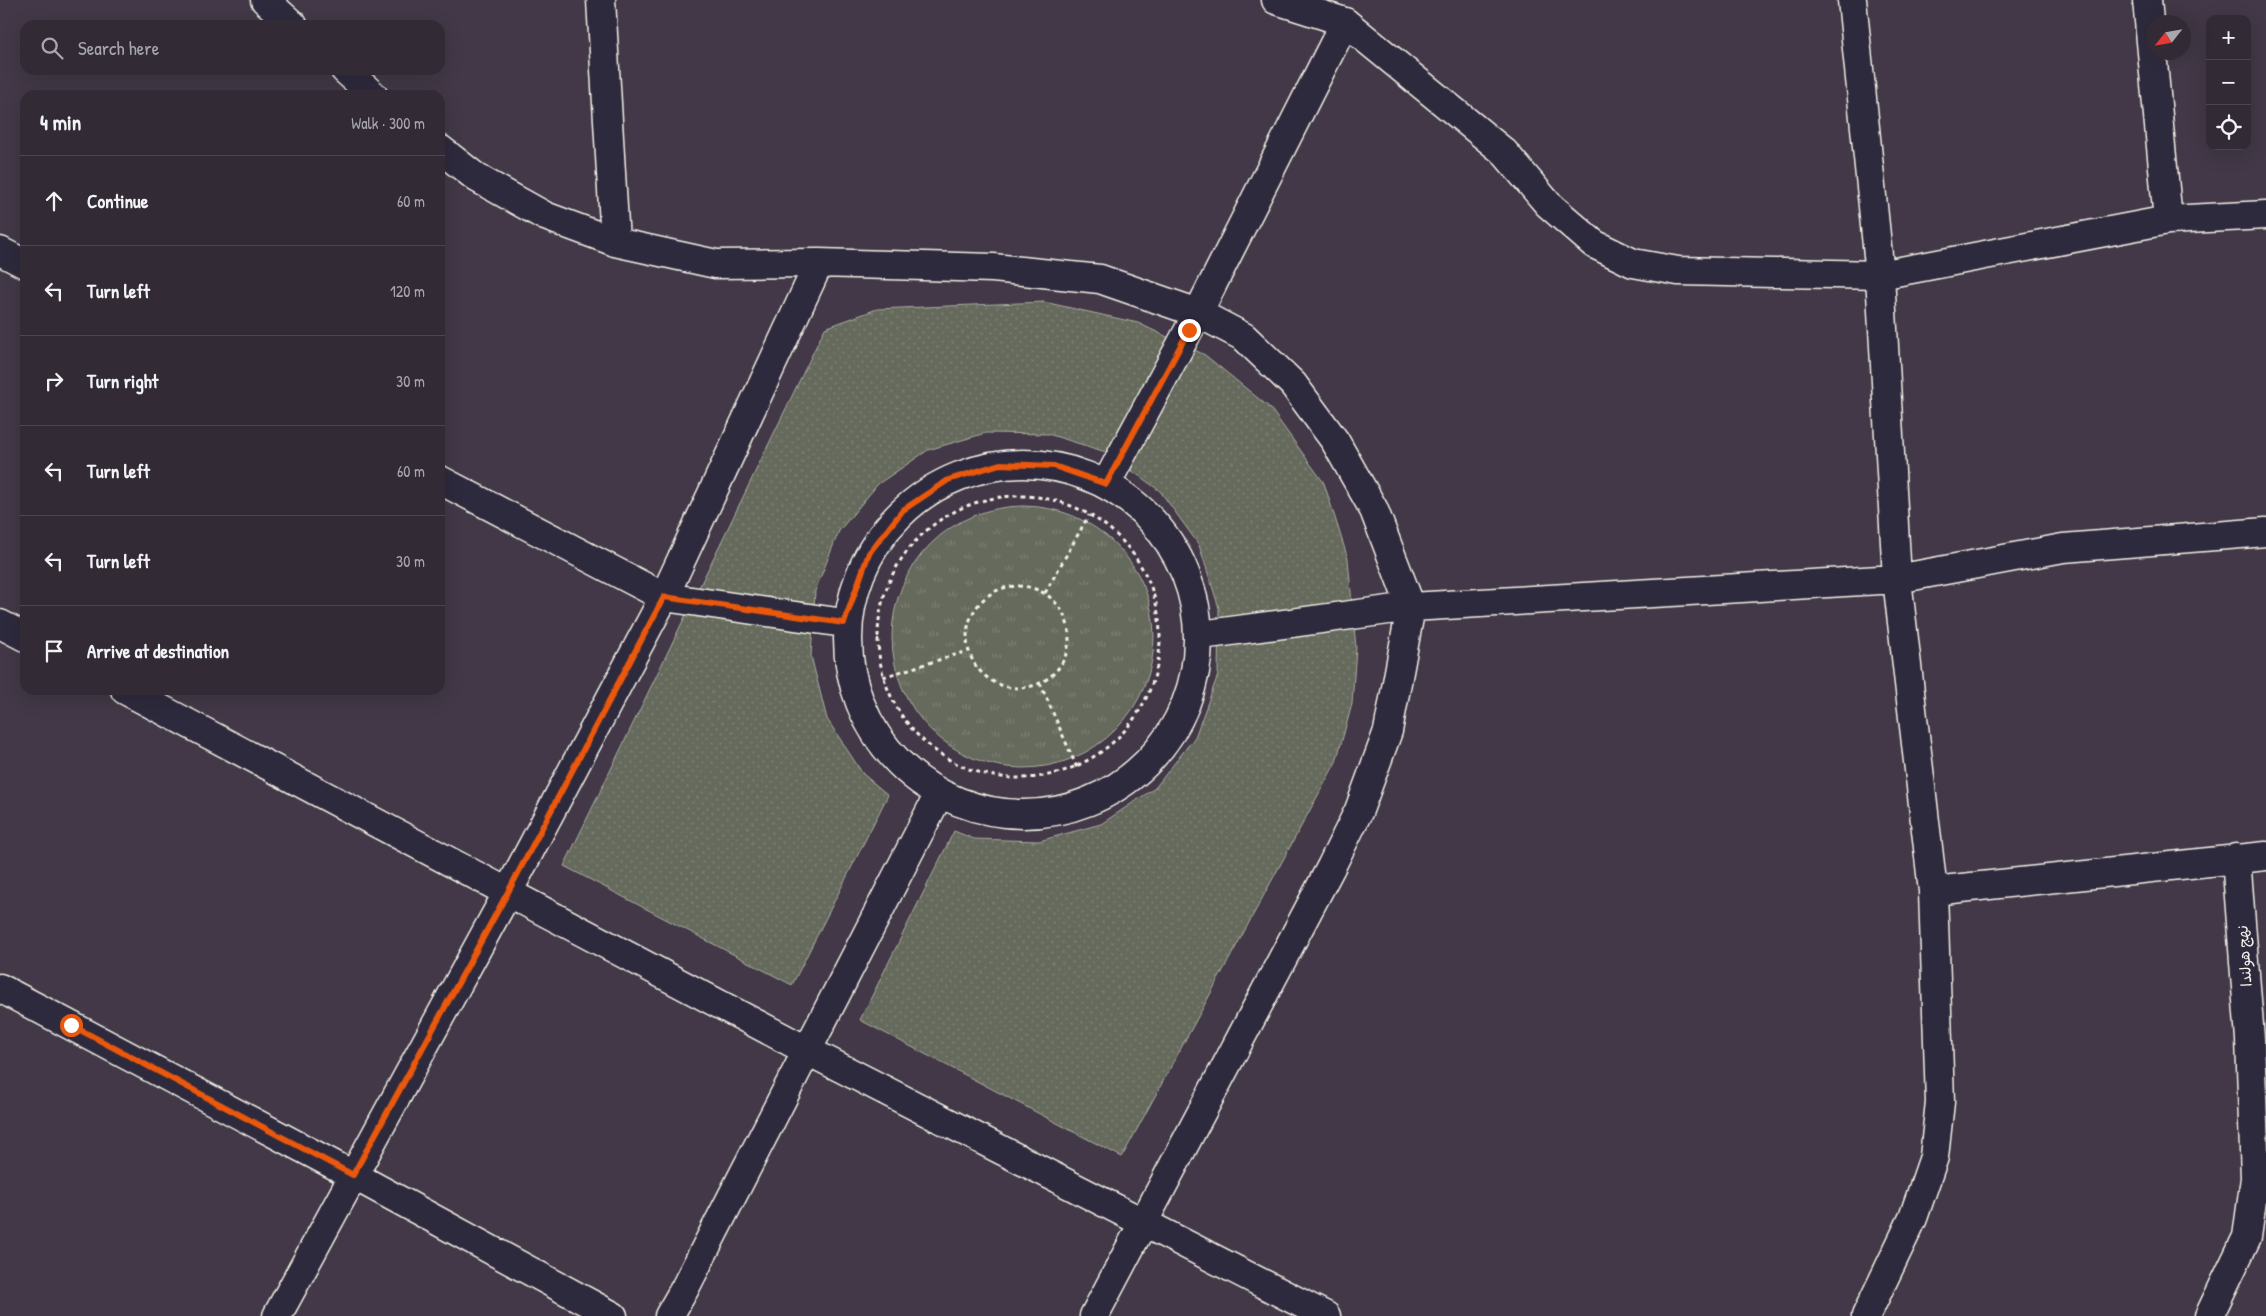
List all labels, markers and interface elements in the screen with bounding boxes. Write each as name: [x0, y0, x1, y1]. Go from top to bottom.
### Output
north arrow: [2146, 15, 2191, 60]
map controls: [2206, 15, 2251, 150]
button: +: [2206, 15, 2251, 60]
search box: [20, 20, 445, 75]
icon: search: [38, 34, 66, 62]
text: Search here: [78, 35, 159, 61]
button: −: [2206, 60, 2251, 105]
button: locate: [2206, 105, 2251, 150]
text: 4 min: [40, 108, 81, 137]
text: Walk · 300 m: [351, 112, 425, 134]
icon: ahead: [40, 187, 68, 215]
text: Continue: [87, 188, 148, 214]
text: 60 m: [397, 190, 425, 212]
icon: left: [40, 277, 68, 305]
text: Turn left: [87, 278, 150, 304]
text: 120 m: [390, 280, 425, 302]
route end: [1178, 319, 1201, 342]
icon: right: [40, 367, 68, 395]
text: Turn right: [87, 368, 158, 394]
text: 30 m: [396, 370, 425, 392]
icon: left: [40, 457, 68, 485]
text: Turn left: [87, 458, 150, 484]
text: 60 m: [397, 460, 425, 482]
icon: left: [40, 547, 68, 575]
text: Turn left: [87, 548, 150, 574]
text: 30 m: [396, 550, 425, 572]
icon: arrive: [40, 637, 68, 665]
text: Arrive at destination: [87, 638, 229, 664]
street label: نهج هولندا: [2231, 925, 2257, 987]
route start: [60, 1014, 83, 1037]

